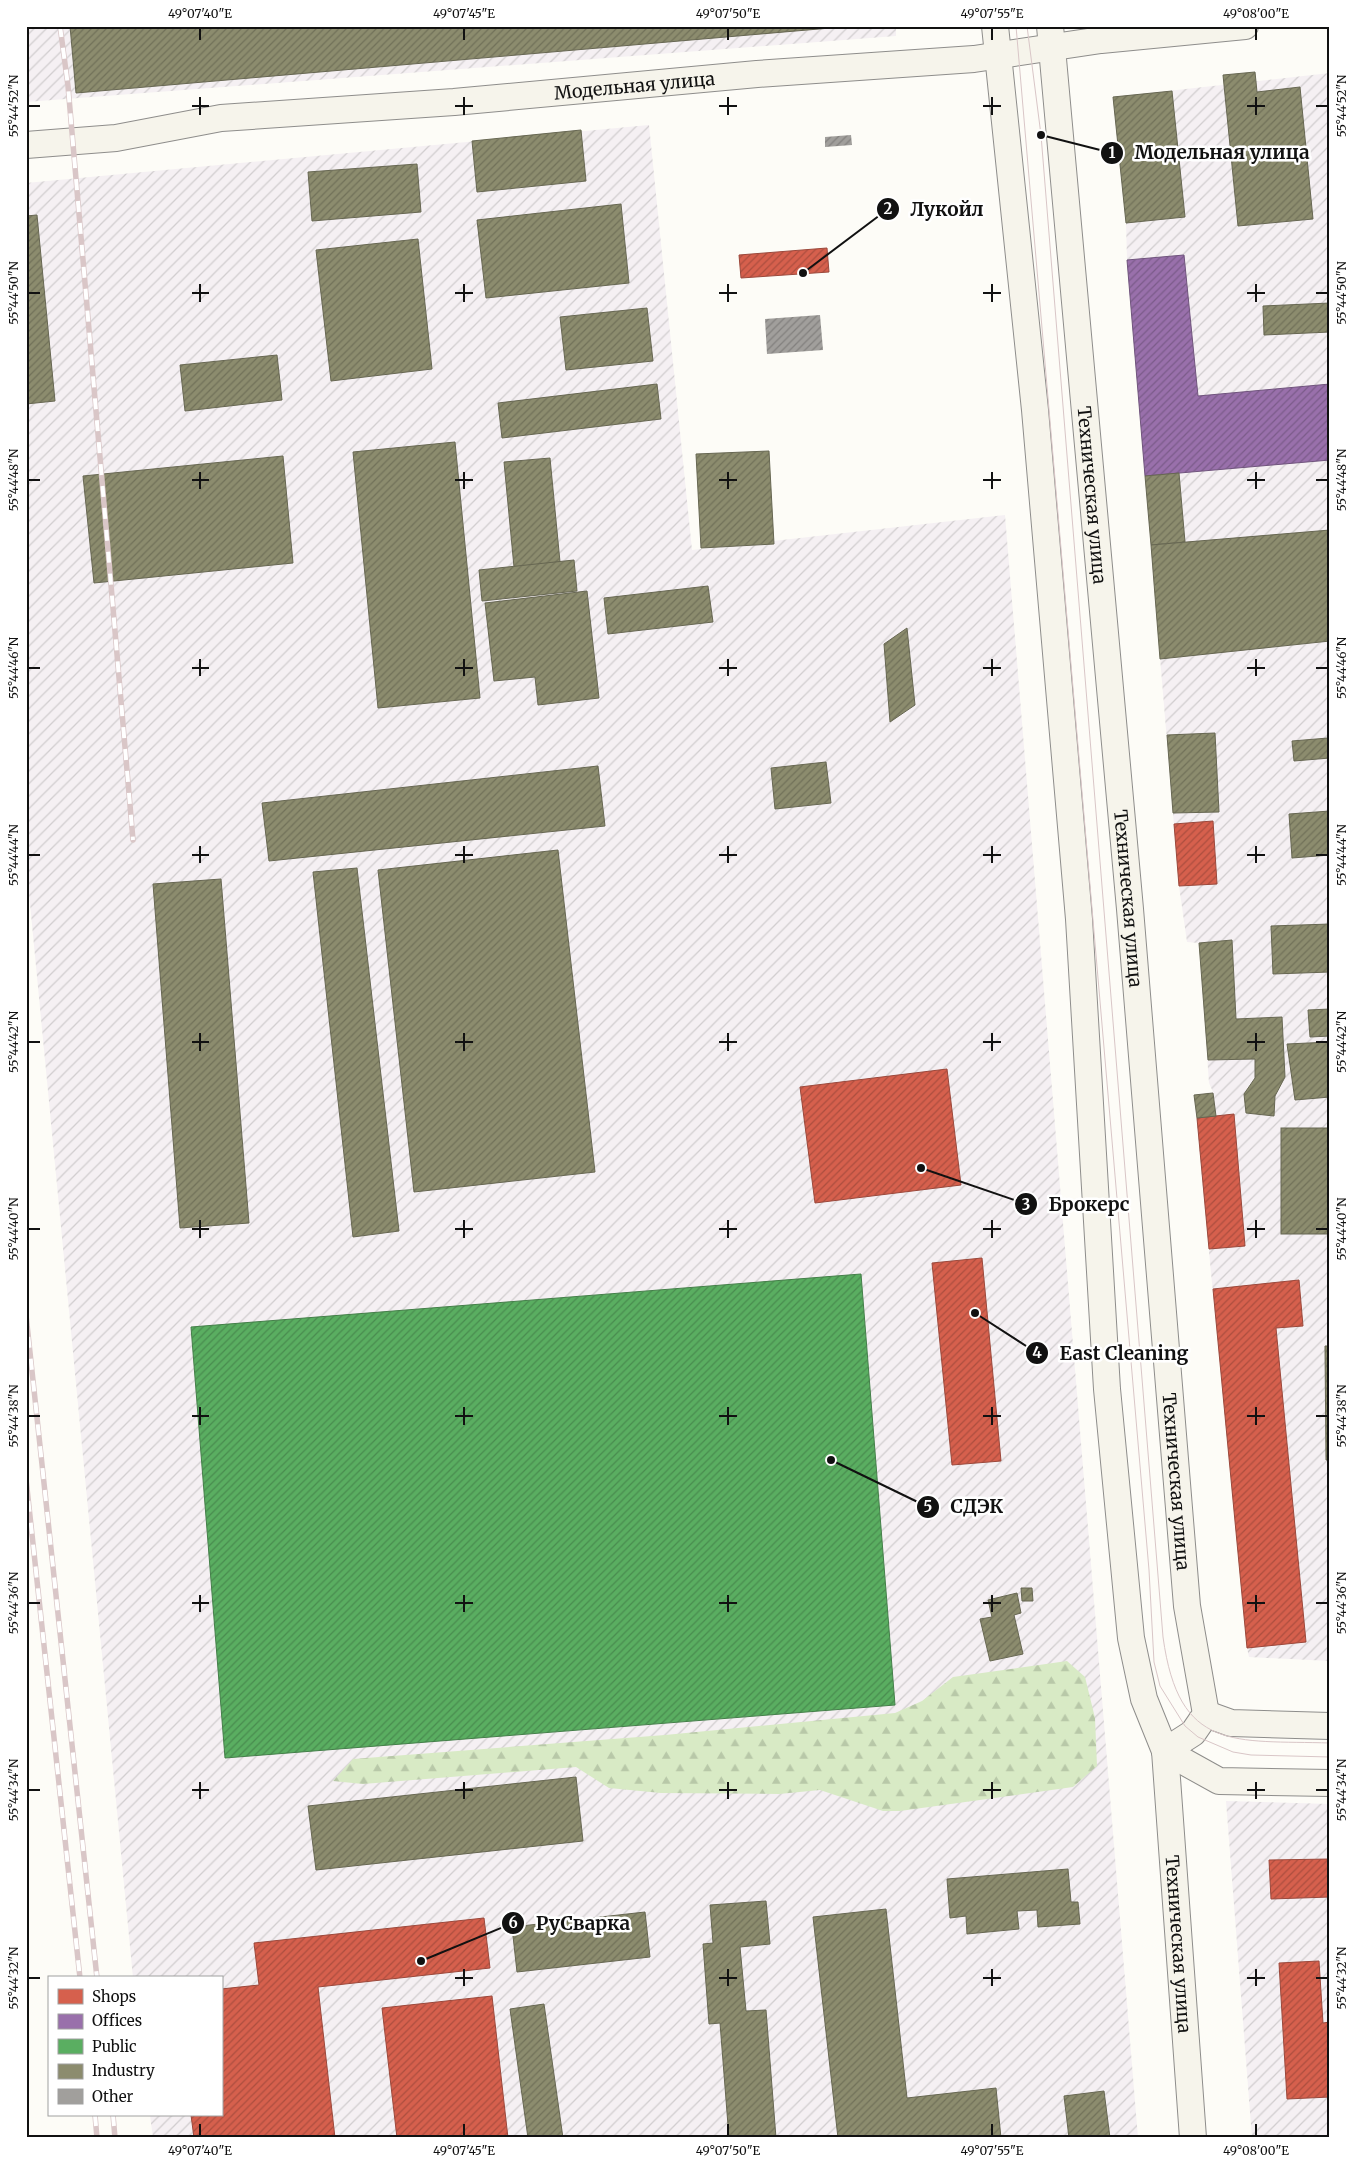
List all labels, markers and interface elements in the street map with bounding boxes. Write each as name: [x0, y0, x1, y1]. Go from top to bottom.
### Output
text: 49°07'40"E: [168, 6, 232, 21]
text: 49°07'45"E: [433, 6, 495, 21]
text: 49°07'50"E: [696, 6, 761, 21]
text: 49°07'55"E: [961, 6, 1024, 21]
text: 49°08'00"E: [1223, 6, 1289, 21]
street label: Модельная улица: [553, 66, 716, 104]
text: 55°44'52"N: [6, 74, 21, 137]
text: 55°44'52"N: [1334, 74, 1349, 137]
callout: Модельная улица: [1099, 136, 1319, 170]
text: Модельная улица: [1134, 140, 1310, 164]
text: 1: [1109, 143, 1116, 162]
callout: Лукойл: [876, 192, 994, 226]
text: Лукойл: [910, 197, 984, 221]
text: 2: [884, 199, 893, 218]
text: 55°44'50"N: [6, 260, 21, 325]
text: 55°44'50"N: [1334, 260, 1349, 325]
street label: Техническая улица: [1073, 405, 1112, 585]
text: 55°44'48"N: [6, 448, 21, 511]
text: 55°44'48"N: [1334, 448, 1349, 511]
text: 55°44'46"N: [6, 636, 21, 699]
text: 55°44'46"N: [1334, 636, 1349, 699]
street label: Техническая улица: [1110, 809, 1148, 989]
text: 55°44'44"N: [6, 823, 21, 886]
text: 55°44'44"N: [1334, 823, 1349, 886]
text: 55°44'42"N: [6, 1010, 21, 1073]
text: 55°44'42"N: [1334, 1010, 1349, 1073]
callout: Брокерс: [1013, 1187, 1139, 1221]
text: Брокерс: [1048, 1192, 1130, 1216]
text: 3: [1022, 1195, 1030, 1214]
text: 55°44'40"N: [6, 1197, 21, 1261]
text: 55°44'40"N: [1334, 1197, 1349, 1261]
callout: East Cleaning: [1024, 1336, 1198, 1370]
text: East Cleaning: [1060, 1341, 1189, 1365]
text: 4: [1032, 1343, 1042, 1362]
text: 55°44'38"N: [6, 1384, 21, 1448]
text: 55°44'38"N: [1334, 1384, 1349, 1448]
street label: Техническая улица: [1158, 1392, 1196, 1572]
callout: СДЭК: [915, 1490, 1013, 1524]
text: СДЭК: [951, 1494, 1003, 1518]
text: 5: [924, 1497, 932, 1516]
text: 55°44'36"N: [6, 1571, 21, 1634]
text: 55°44'36"N: [1334, 1571, 1349, 1634]
text: 55°44'34"N: [6, 1758, 21, 1821]
text: 55°44'34"N: [1334, 1758, 1349, 1821]
street label: Техническая улица: [1161, 1854, 1197, 2034]
callout: РуСварка: [501, 1906, 640, 1940]
text: РуСварка: [536, 1911, 631, 1935]
text: 6: [508, 1913, 518, 1932]
text: 55°44'32"N: [6, 1946, 21, 2009]
text: 55°44'32"N: [1334, 1946, 1349, 2009]
legend: [48, 1976, 222, 2116]
text: Shops: [92, 1987, 136, 2006]
text: Offices: [92, 2011, 142, 2030]
text: Public: [92, 2037, 137, 2056]
text: Industry: [92, 2061, 155, 2080]
text: Other: [92, 2087, 134, 2106]
text: 49°07'40"E: [168, 2143, 232, 2158]
text: 49°07'45"E: [433, 2143, 495, 2158]
text: 49°07'50"E: [696, 2143, 761, 2158]
text: 49°07'55"E: [961, 2143, 1024, 2158]
text: 49°08'00"E: [1223, 2143, 1289, 2158]

